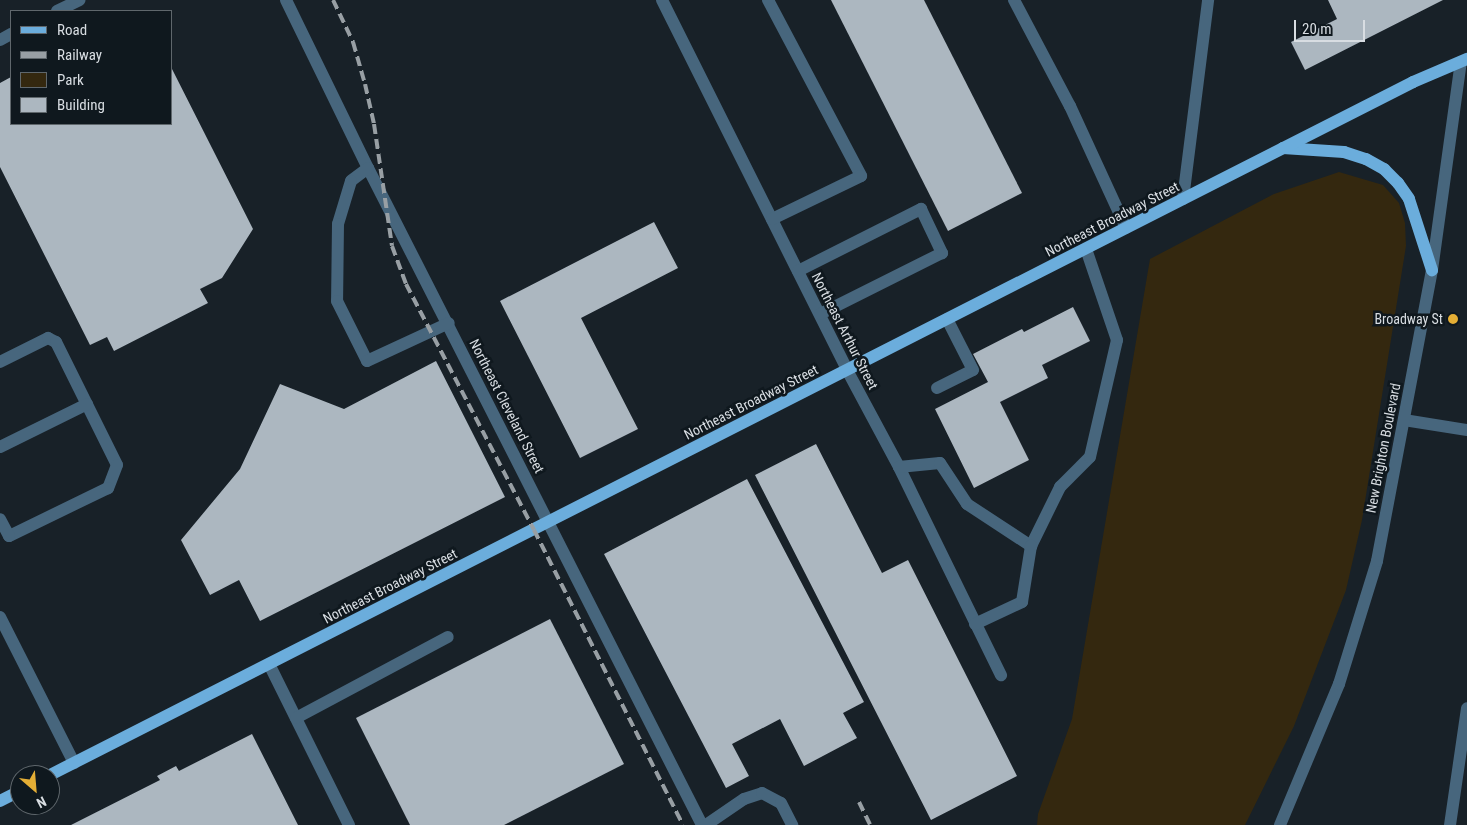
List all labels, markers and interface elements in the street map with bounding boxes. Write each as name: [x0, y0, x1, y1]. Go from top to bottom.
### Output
legend: [10, 10, 172, 125]
scale bar: [1297, 10, 1368, 42]
text: 20 m: [1302, 20, 1332, 38]
text: Road: [57, 21, 87, 39]
text: Railway: [57, 46, 102, 64]
text: Park: [57, 71, 84, 89]
text: Building: [57, 96, 105, 114]
street label: Northeast Broadway Street: [1042, 178, 1182, 260]
street label: Northeast Arthur Street: [808, 270, 882, 392]
place label: Broadway St: [1374, 311, 1443, 327]
marker: Broadway St: [1447, 313, 1459, 325]
street label: Northeast Cleveland Street: [466, 336, 548, 476]
street label: Northeast Broadway Street: [681, 361, 821, 443]
street label: New Brighton Boulevard: [1362, 382, 1404, 514]
street label: Northeast Broadway Street: [320, 545, 460, 627]
north arrow: [10, 765, 60, 815]
text: N: [34, 793, 49, 812]

